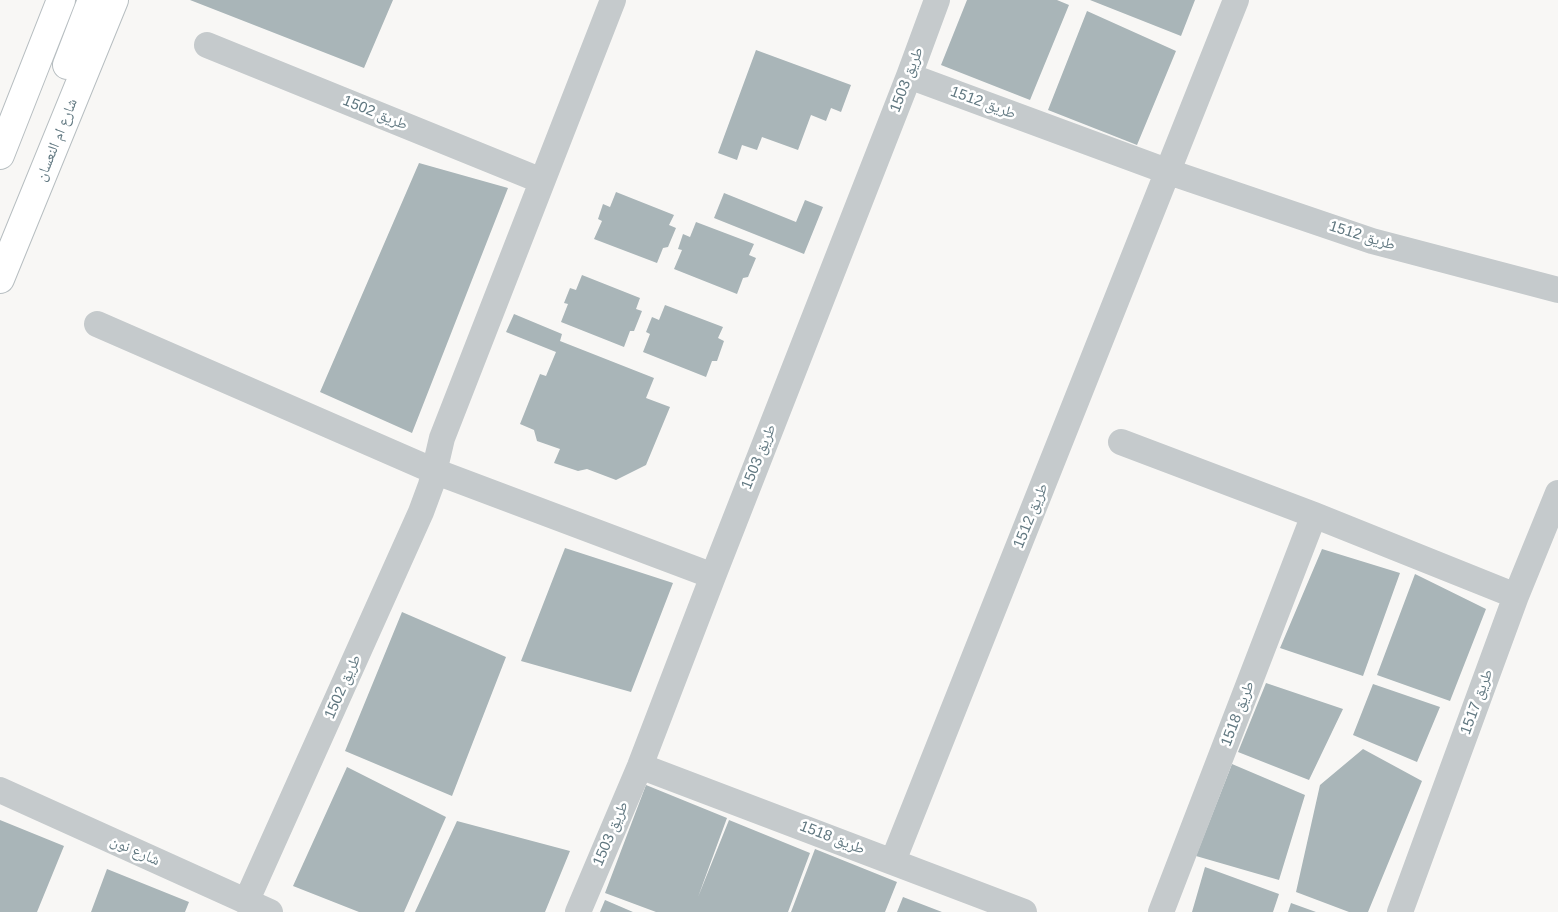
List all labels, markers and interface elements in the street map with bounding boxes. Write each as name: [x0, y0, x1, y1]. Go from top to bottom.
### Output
street label: طريق 1503: [886, 45, 928, 115]
street label: طريق 1512: [948, 83, 1018, 123]
street label: طريق 1502: [340, 92, 410, 134]
street label: شارع ام النعسان: [32, 96, 82, 184]
street label: طريق 1512: [1327, 217, 1397, 255]
street label: طريق 1503: [738, 422, 780, 492]
street label: طريق 1512: [1010, 481, 1052, 551]
street label: طريق 1502: [321, 652, 365, 722]
street label: طريق 1517: [1457, 667, 1497, 737]
street label: طريق 1518: [1217, 679, 1259, 749]
street label: طريق 1503: [589, 799, 633, 869]
street label: طريق 1518: [797, 817, 867, 859]
street label: شارع نون: [107, 832, 163, 870]

